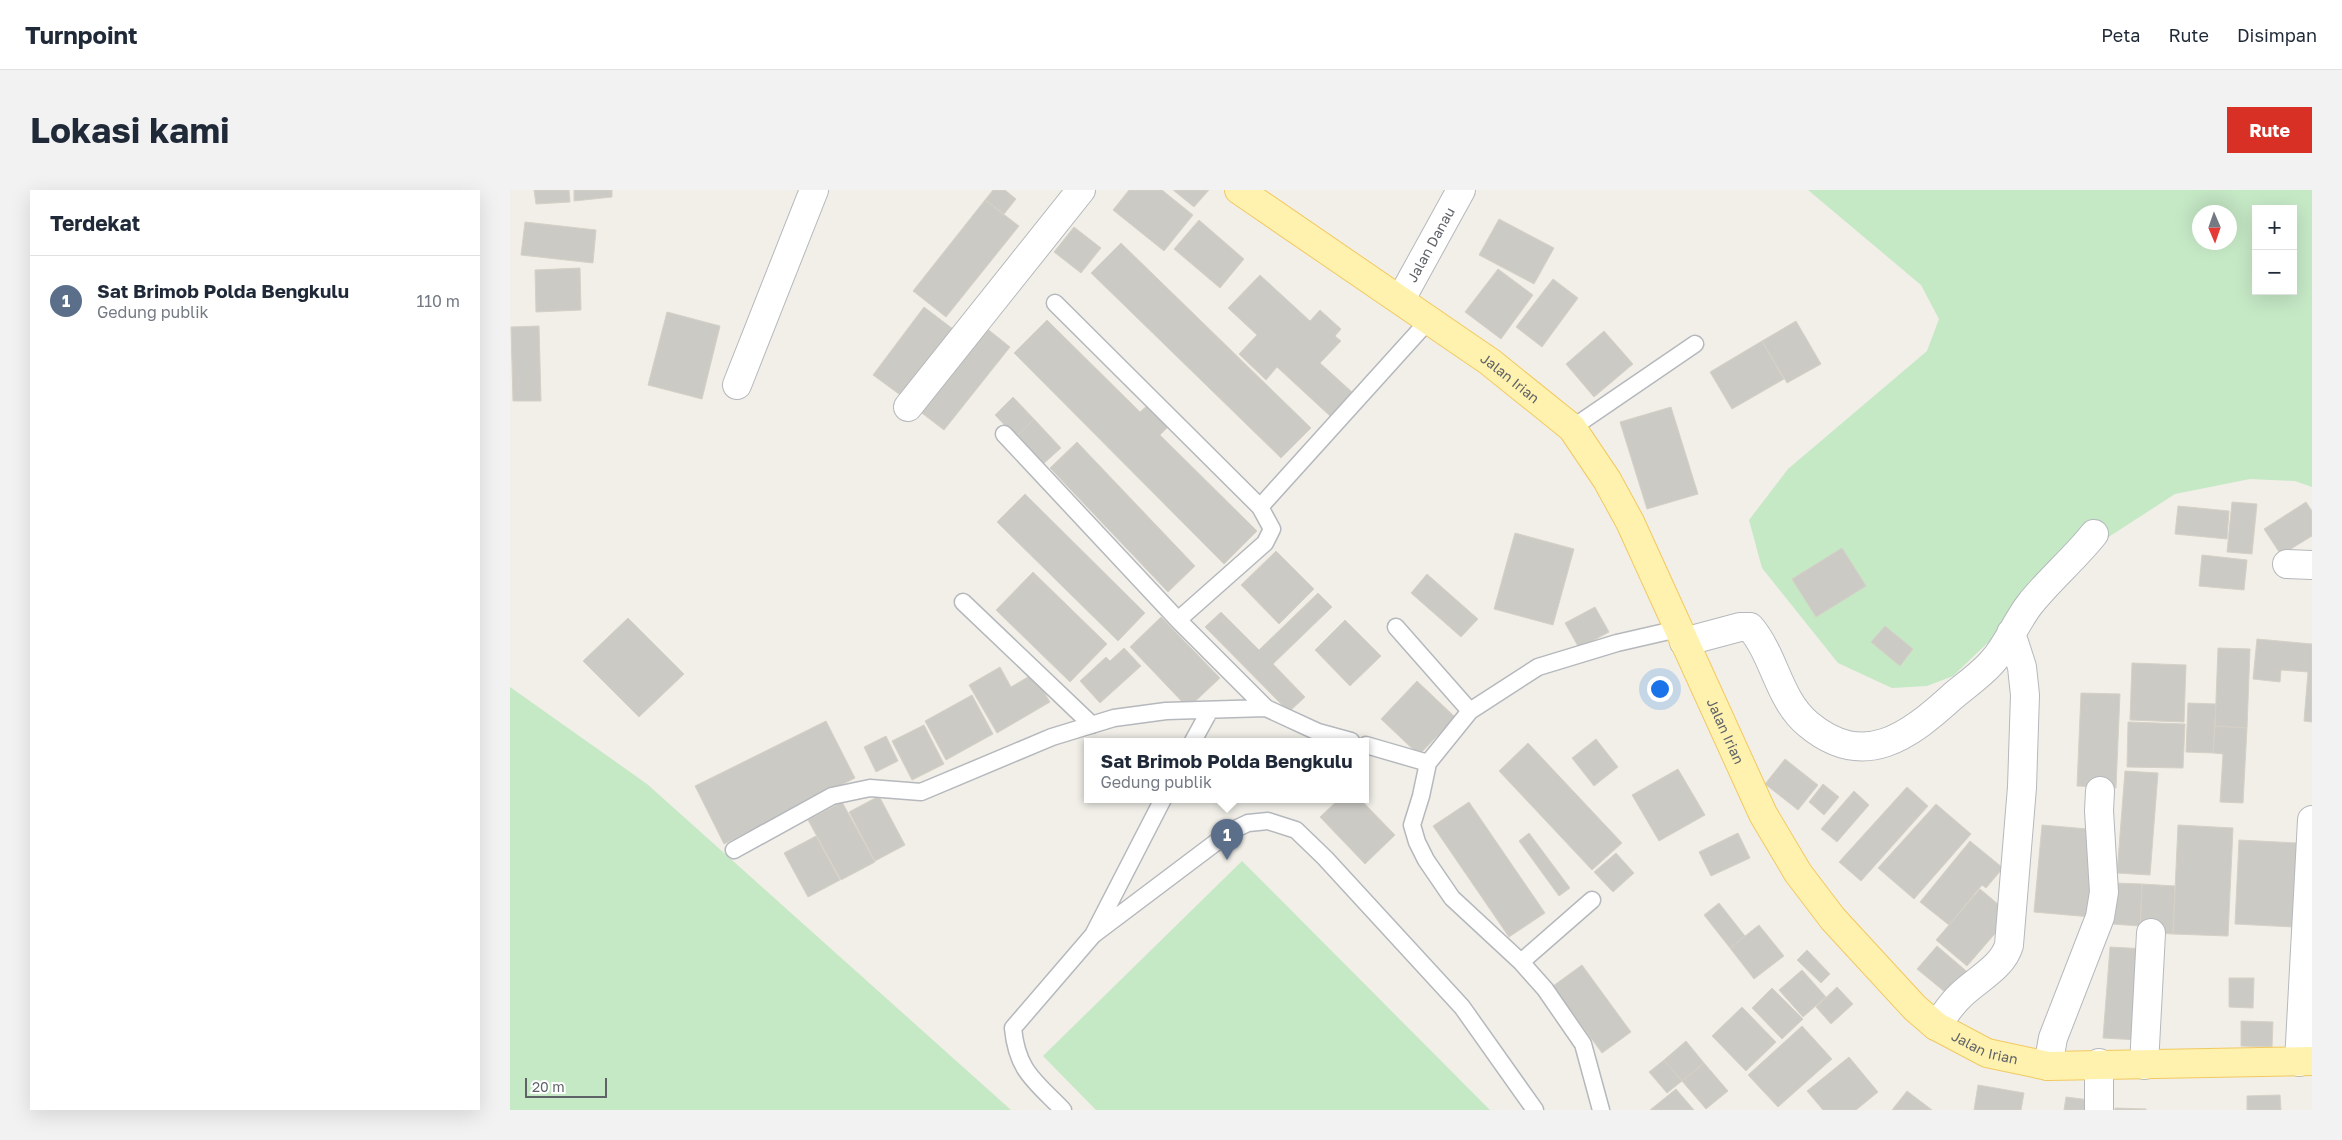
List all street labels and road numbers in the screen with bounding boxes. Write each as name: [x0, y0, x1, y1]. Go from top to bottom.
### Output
street label: Jalan Danau: [1403, 204, 1458, 285]
street label: Jalan Irian: [1478, 349, 1543, 406]
street label: Jalan Irian: [1703, 695, 1748, 767]
street label: Jalan Irian: [1949, 1027, 2020, 1067]

